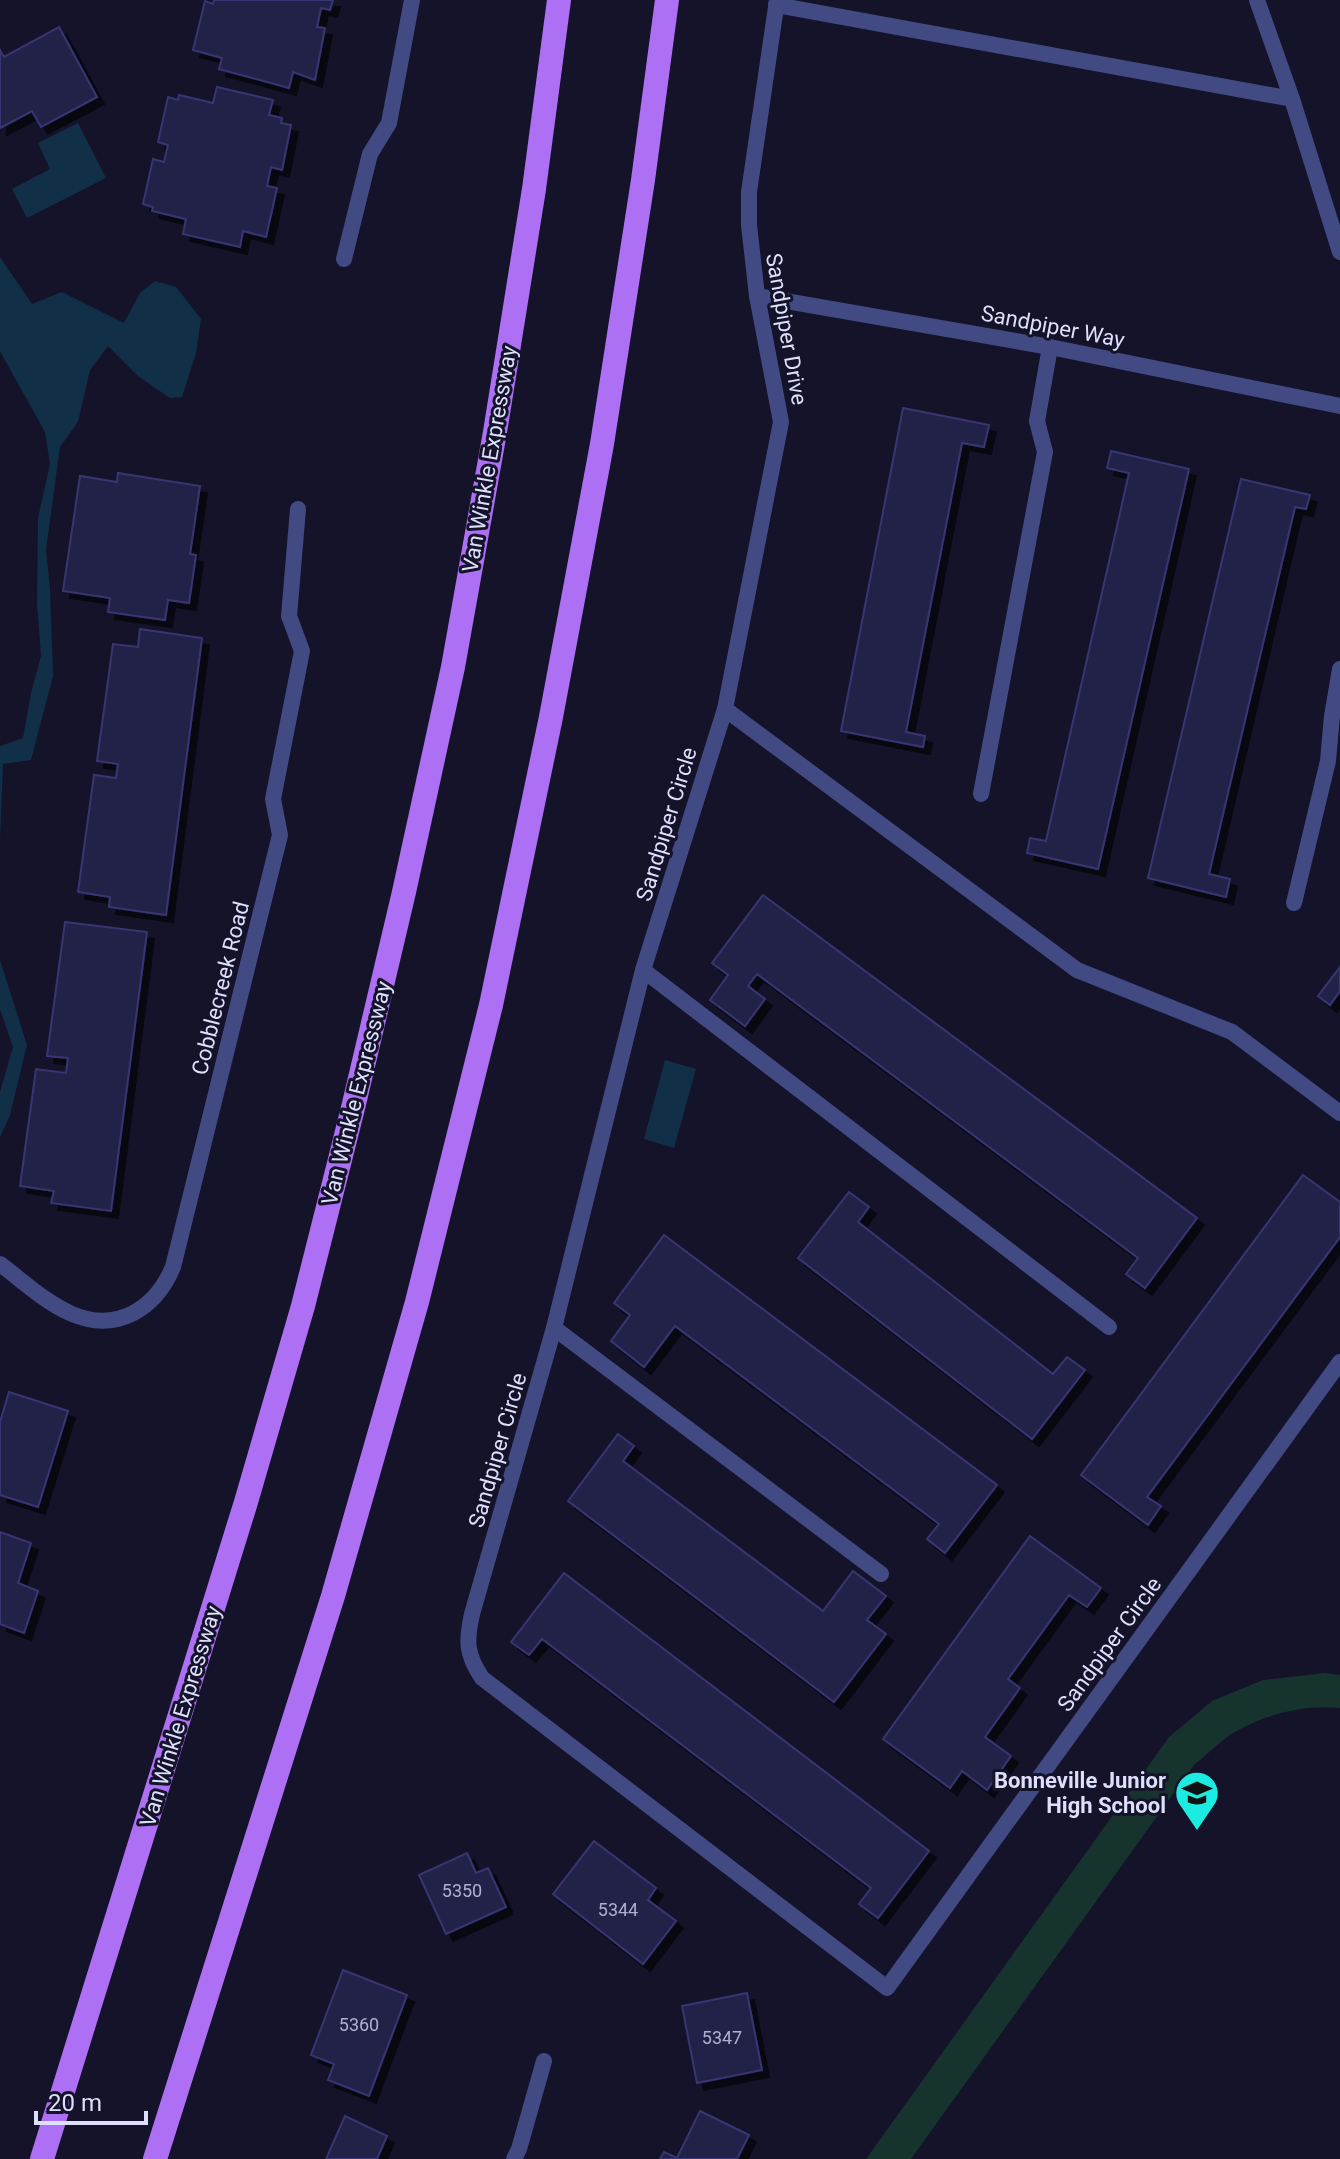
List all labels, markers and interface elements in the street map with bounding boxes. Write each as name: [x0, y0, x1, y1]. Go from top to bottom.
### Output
street label: Sandpiper Drive: [761, 251, 812, 407]
street label: Sandpiper Way: [979, 300, 1127, 353]
street label: Van Winkle Expressway: [457, 343, 522, 574]
street label: Sandpiper Circle: [631, 744, 702, 904]
street label: Cobblecreek Road: [187, 899, 254, 1077]
street label: Van Winkle Expressway: [317, 978, 397, 1208]
street label: Sandpiper Circle: [463, 1370, 532, 1530]
street label: Sandpiper Circle: [1052, 1572, 1166, 1716]
street label: Van Winkle Expressway: [135, 1602, 226, 1830]
place label: Bonneville Junior High School: [994, 1768, 1166, 1818]
school or university icon: Bonneville Junior High School: [1173, 1769, 1221, 1832]
house number: 5350: [442, 1880, 482, 1901]
house number: 5344: [598, 1899, 638, 1920]
house number: 5360: [339, 2014, 379, 2035]
house number: 5347: [702, 2027, 742, 2048]
scale bar: [36, 2075, 146, 2125]
text: 20 m: [48, 2089, 102, 2117]

